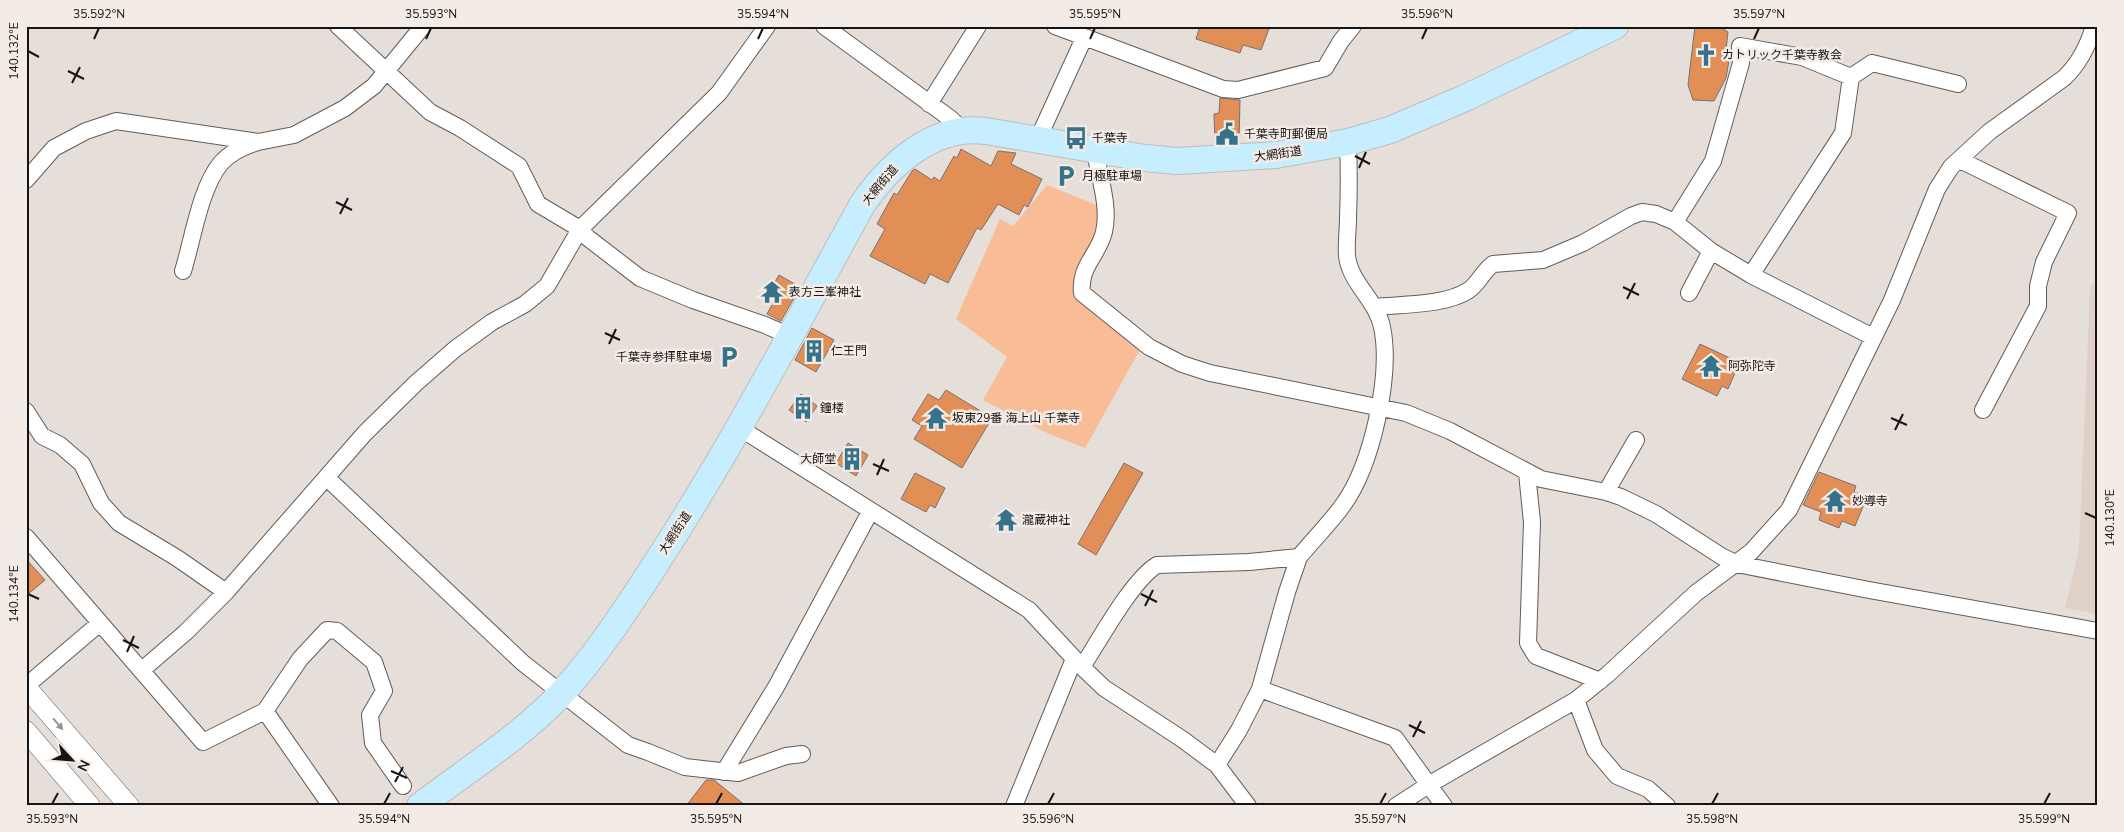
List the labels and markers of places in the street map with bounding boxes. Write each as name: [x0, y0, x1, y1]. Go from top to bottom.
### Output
church icon: カトリック千葉寺教会: [1693, 42, 1719, 68]
place label: カトリック千葉寺教会: [1722, 47, 1842, 63]
public building icon: 千葉寺町郵便局: [1214, 121, 1240, 147]
bus stop icon: 千葉寺: [1063, 125, 1089, 151]
place label: 千葉寺町郵便局: [1244, 126, 1328, 142]
place label: 千葉寺: [1092, 130, 1128, 146]
parking icon: 月極駐車場: [1053, 163, 1079, 189]
place label: 月極駐車場: [1082, 168, 1142, 184]
temple icon: 表方三峯神社: [759, 279, 785, 305]
place label: 表方三峯神社: [788, 284, 861, 300]
building icon: 仁王門: [801, 338, 827, 364]
place label: 仁王門: [831, 343, 867, 359]
parking icon: 千葉寺参拝駐車場: [716, 344, 742, 370]
place label: 千葉寺参拝駐車場: [616, 349, 712, 365]
temple icon: 阿弥陀寺: [1698, 353, 1724, 379]
place label: 阿弥陀寺: [1728, 358, 1776, 374]
building icon: 鐘楼: [790, 395, 816, 421]
place label: 鐘楼: [820, 400, 844, 416]
temple icon: 坂東29番 海上山 千葉寺: [923, 405, 949, 431]
place label: 坂東29番 海上山 千葉寺: [952, 410, 1081, 426]
building icon: 大師堂: [839, 446, 865, 472]
place label: 大師堂: [800, 451, 836, 467]
temple icon: 妙導寺: [1822, 488, 1848, 514]
place label: 妙導寺: [1852, 493, 1888, 509]
temple icon: 瀧蔵神社: [993, 507, 1019, 533]
place label: 瀧蔵神社: [1022, 512, 1070, 528]

